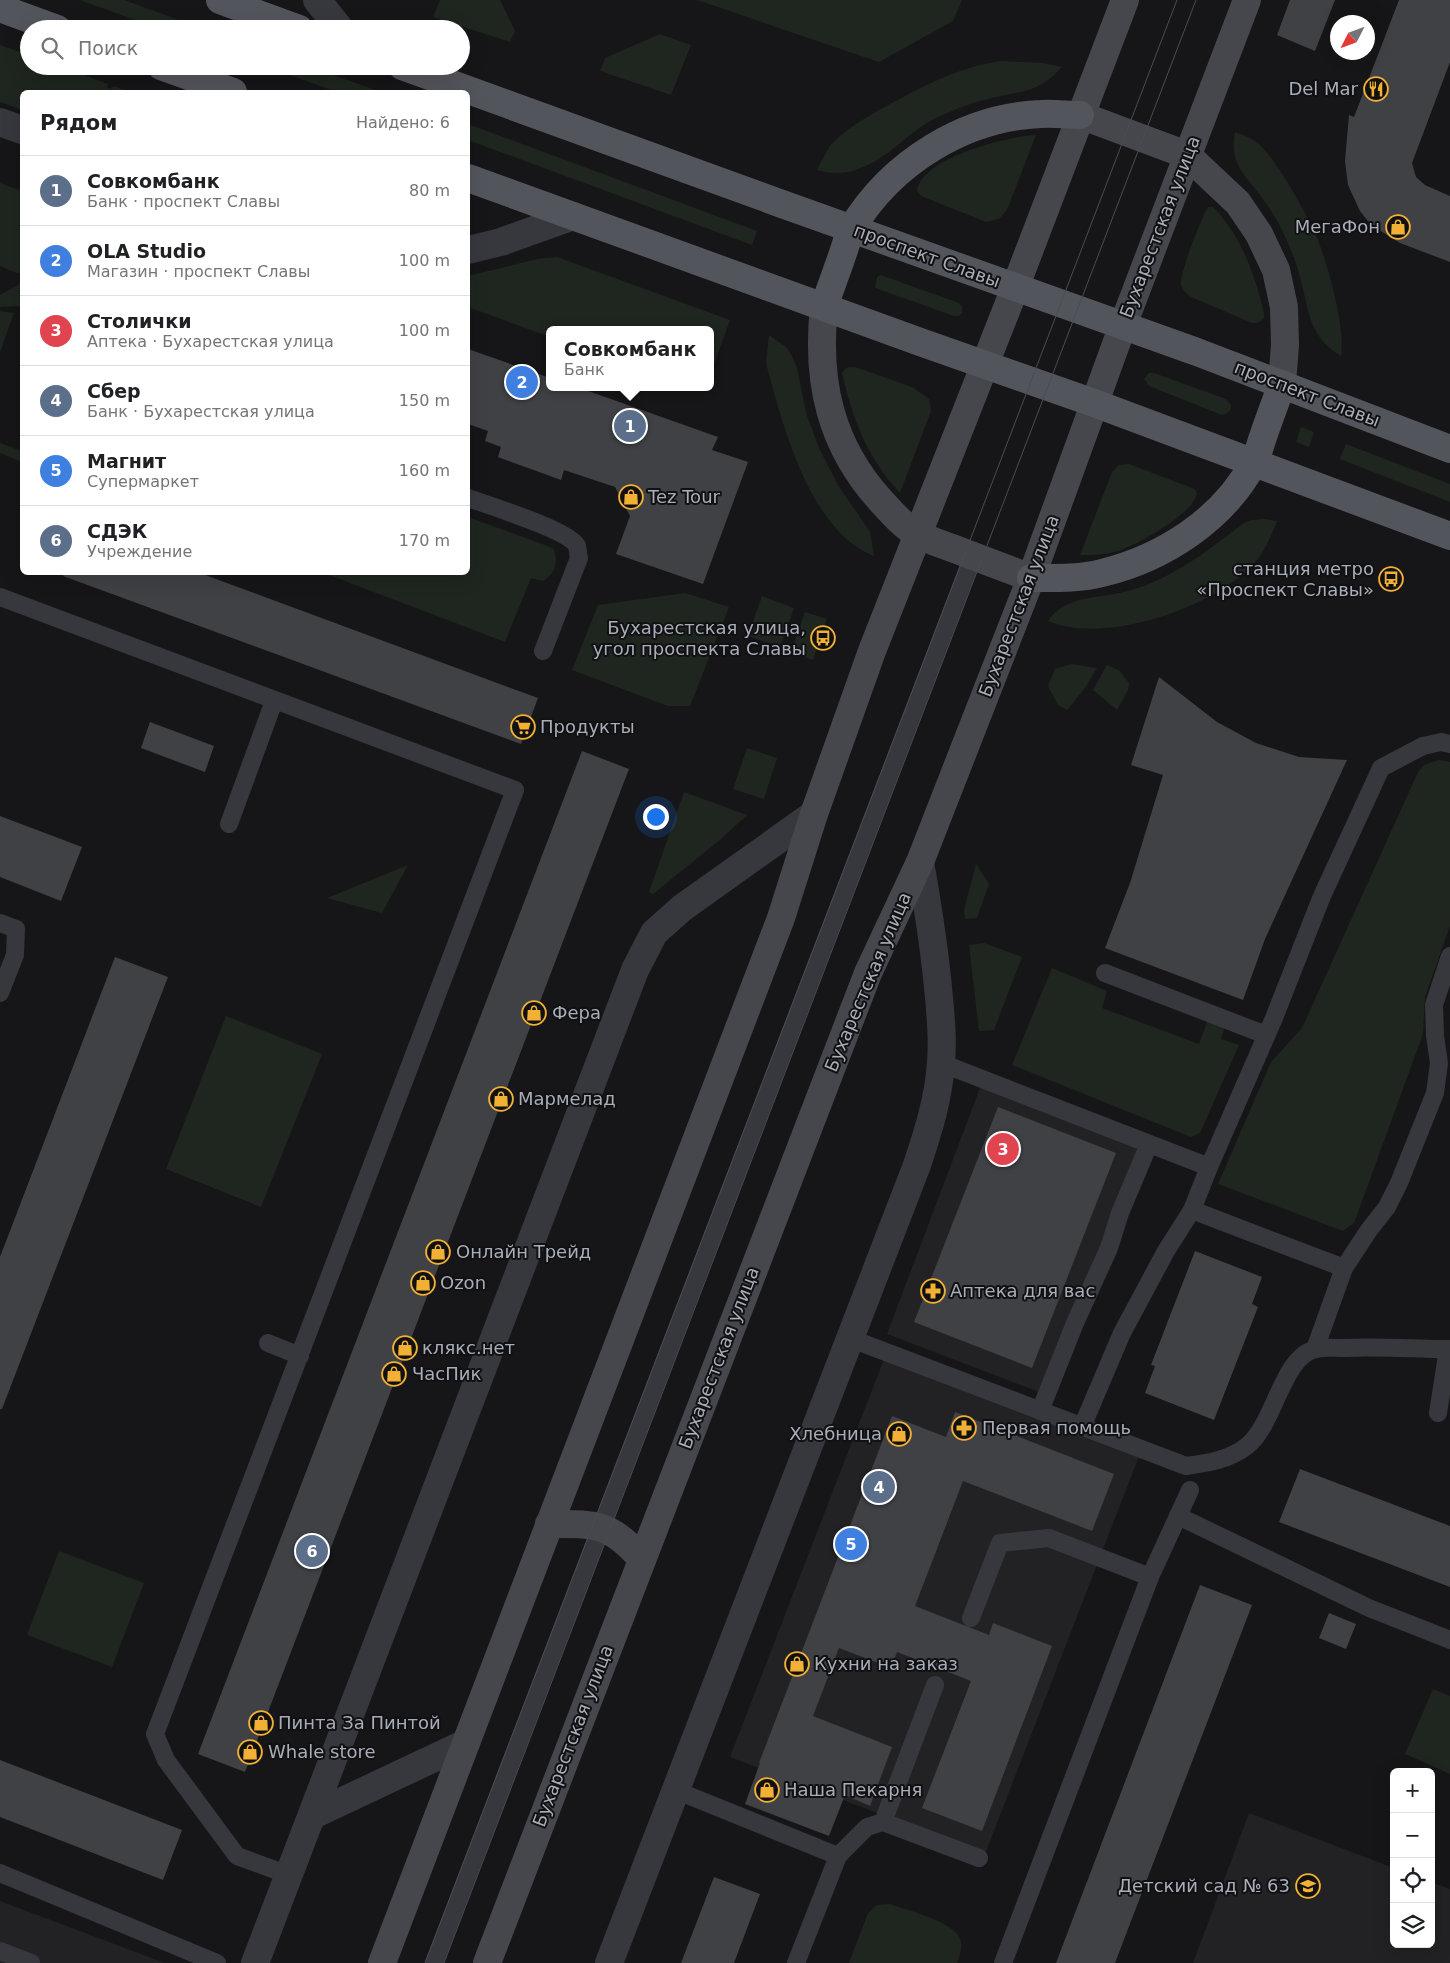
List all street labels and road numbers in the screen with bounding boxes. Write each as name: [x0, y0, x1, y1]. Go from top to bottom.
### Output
street label: Бухарестская улица: [1115, 133, 1204, 321]
street label: проспект Славы: [851, 219, 1003, 292]
street label: проспект Славы: [1232, 356, 1383, 431]
street label: Бухарестская улица: [974, 512, 1063, 700]
street label: Бухарестская улица: [820, 889, 915, 1075]
street label: Бухарестская улица: [674, 1264, 763, 1452]
street label: Бухарестская улица: [528, 1642, 617, 1830]

